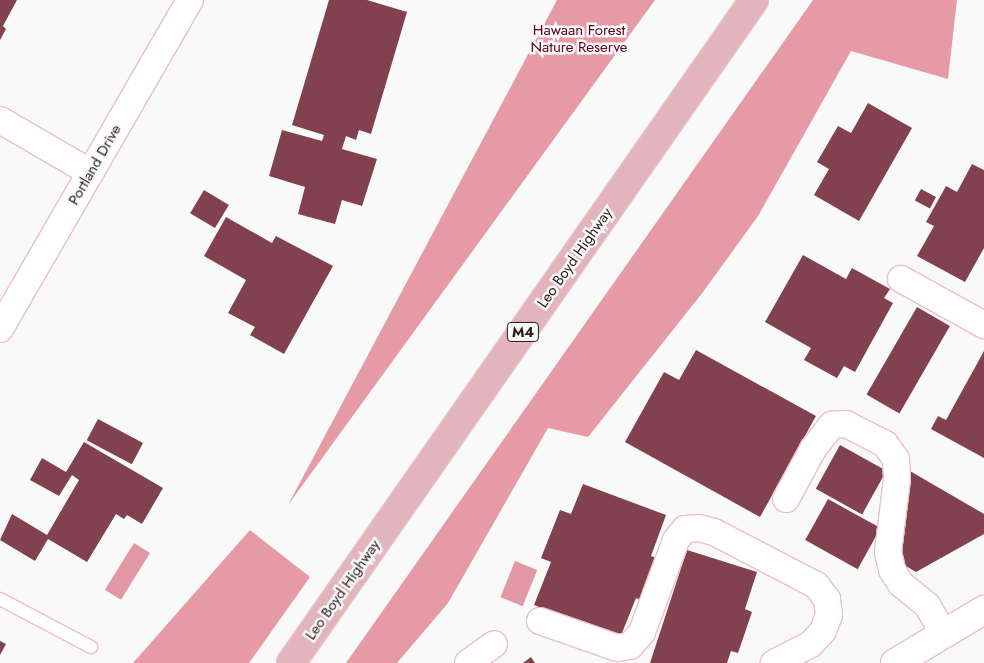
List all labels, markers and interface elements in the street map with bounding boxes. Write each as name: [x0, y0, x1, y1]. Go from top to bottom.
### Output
park label: Hawaan Forest Nature Reserve: [530, 21, 628, 56]
street label: Portland Drive: [65, 122, 125, 208]
street label: Leo Boyd Highway: [534, 204, 616, 312]
road number: M4: [507, 321, 539, 344]
street label: Leo Boyd Highway: [302, 536, 384, 644]

